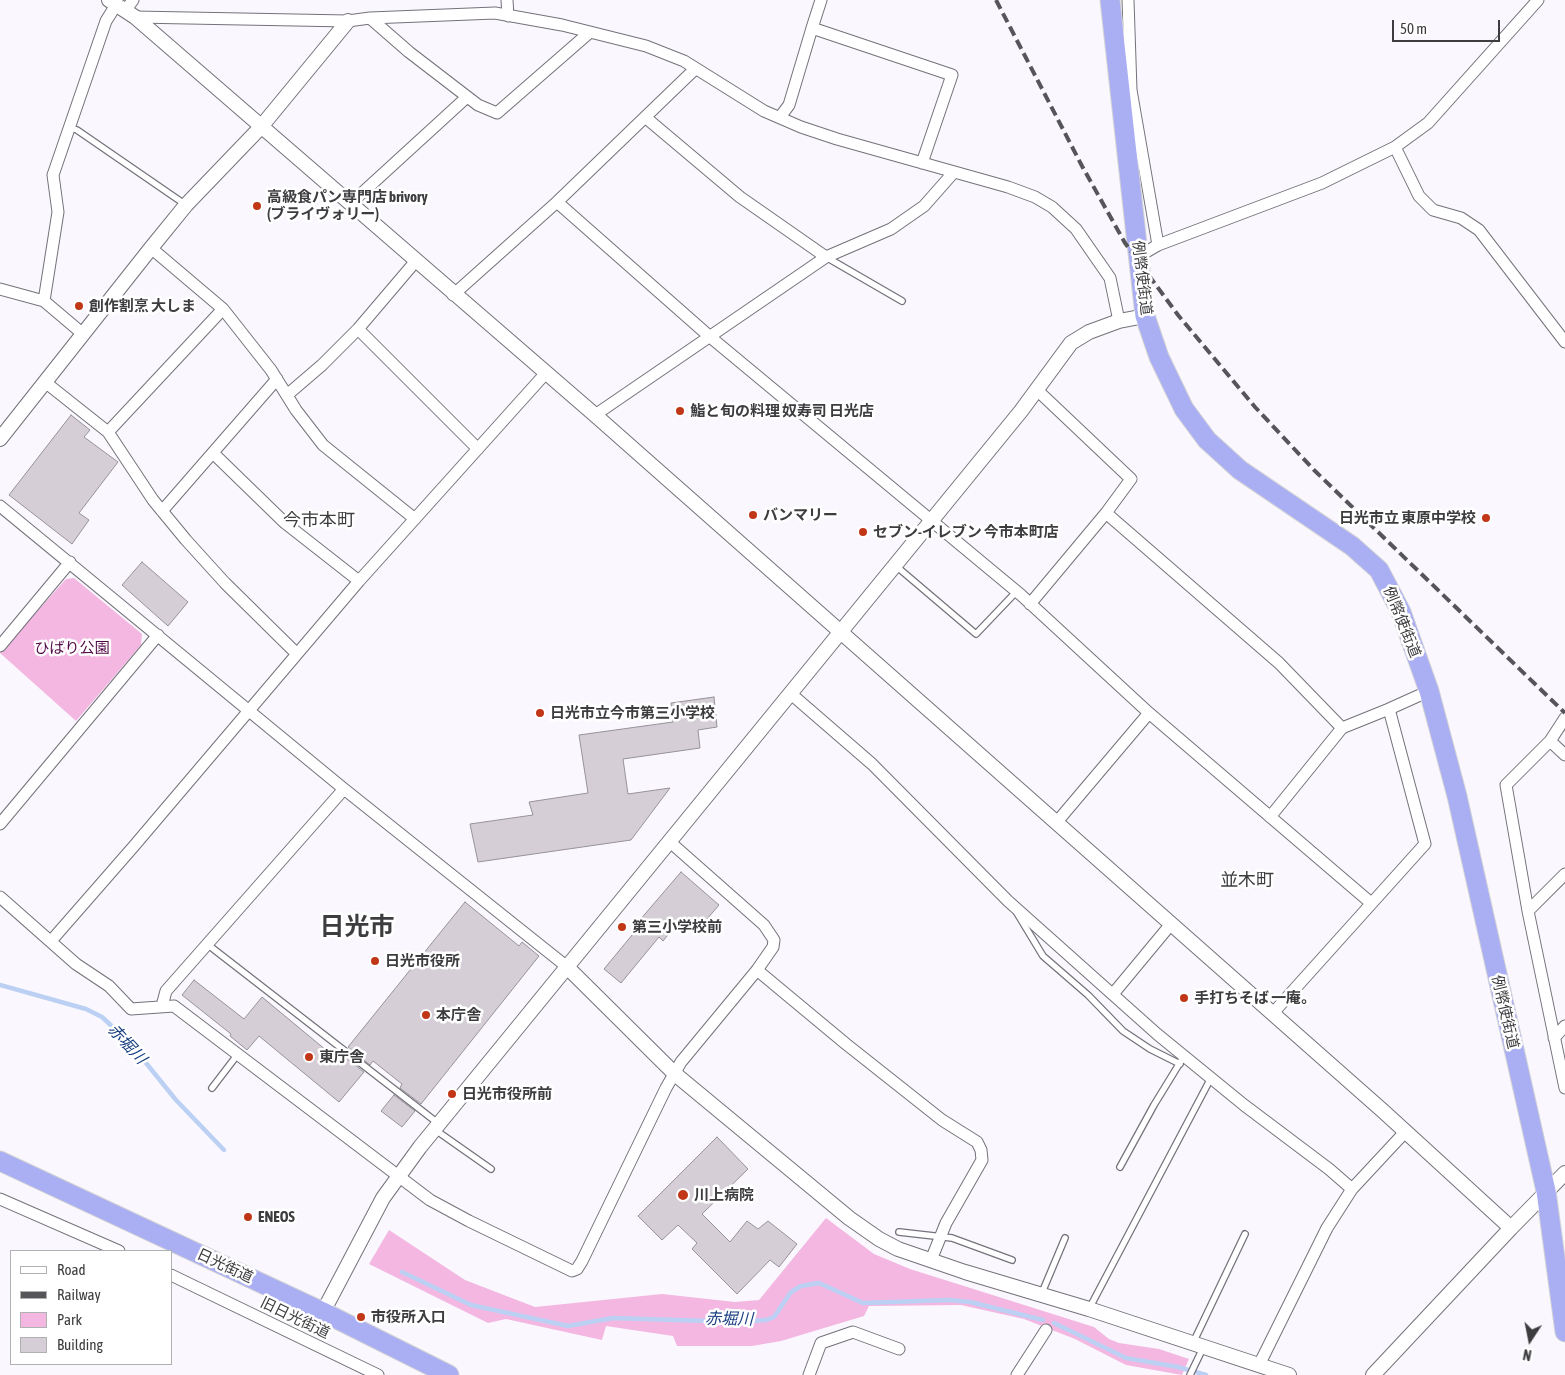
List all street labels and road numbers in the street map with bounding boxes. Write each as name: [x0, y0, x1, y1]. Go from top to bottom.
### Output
street label: 例幣使街道: [1128, 240, 1156, 316]
street label: 例幣使街道: [1380, 584, 1424, 660]
street label: 例幣使街道: [1488, 973, 1522, 1051]
street label: 日光街道: [194, 1245, 256, 1287]
street label: 旧日光街道: [257, 1293, 333, 1343]

